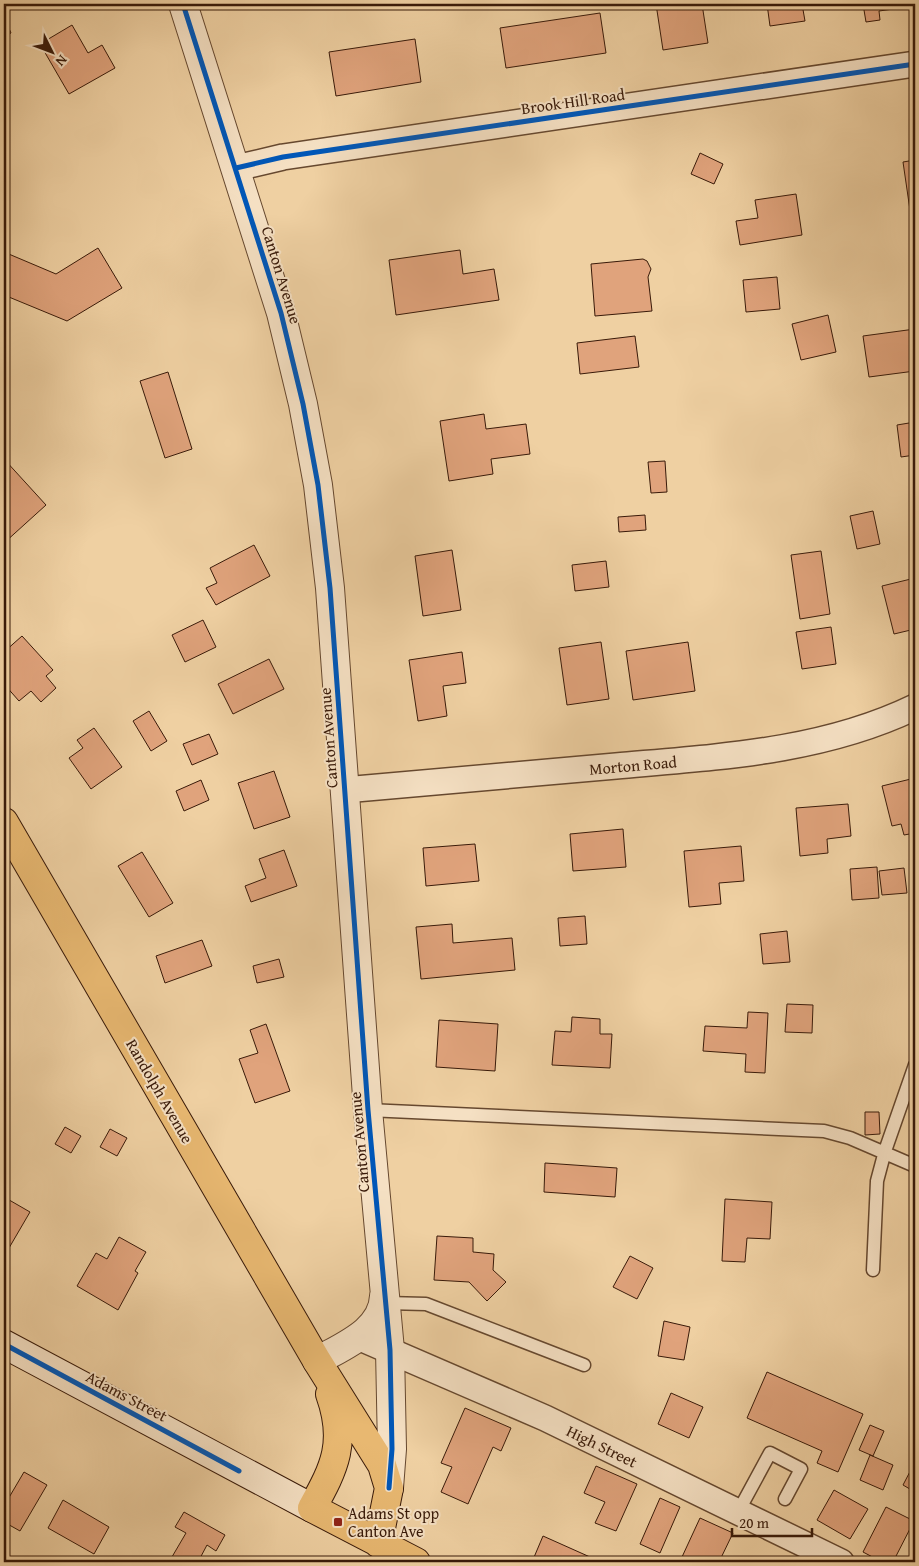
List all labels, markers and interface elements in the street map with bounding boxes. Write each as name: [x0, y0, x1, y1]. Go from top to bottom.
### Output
north arrow: [28, 28, 78, 78]
text: N: [51, 51, 72, 71]
street label: Brook Hill Road: [520, 82, 627, 120]
street label: Canton Avenue: [256, 223, 308, 327]
street label: Canton Avenue: [313, 687, 343, 789]
street label: Morton Road: [588, 749, 678, 781]
street label: Randolph Avenue: [120, 1034, 200, 1148]
street label: Canton Avenue: [343, 1091, 375, 1193]
street label: Adams Street: [82, 1364, 172, 1428]
street label: High Street: [563, 1419, 642, 1474]
place label: Adams St opp Canton Ave: [348, 1501, 440, 1543]
scale bar: [732, 1506, 812, 1538]
text: 20 m: [739, 1512, 770, 1533]
marker: Adams St opp Canton Ave: [332, 1516, 344, 1528]

